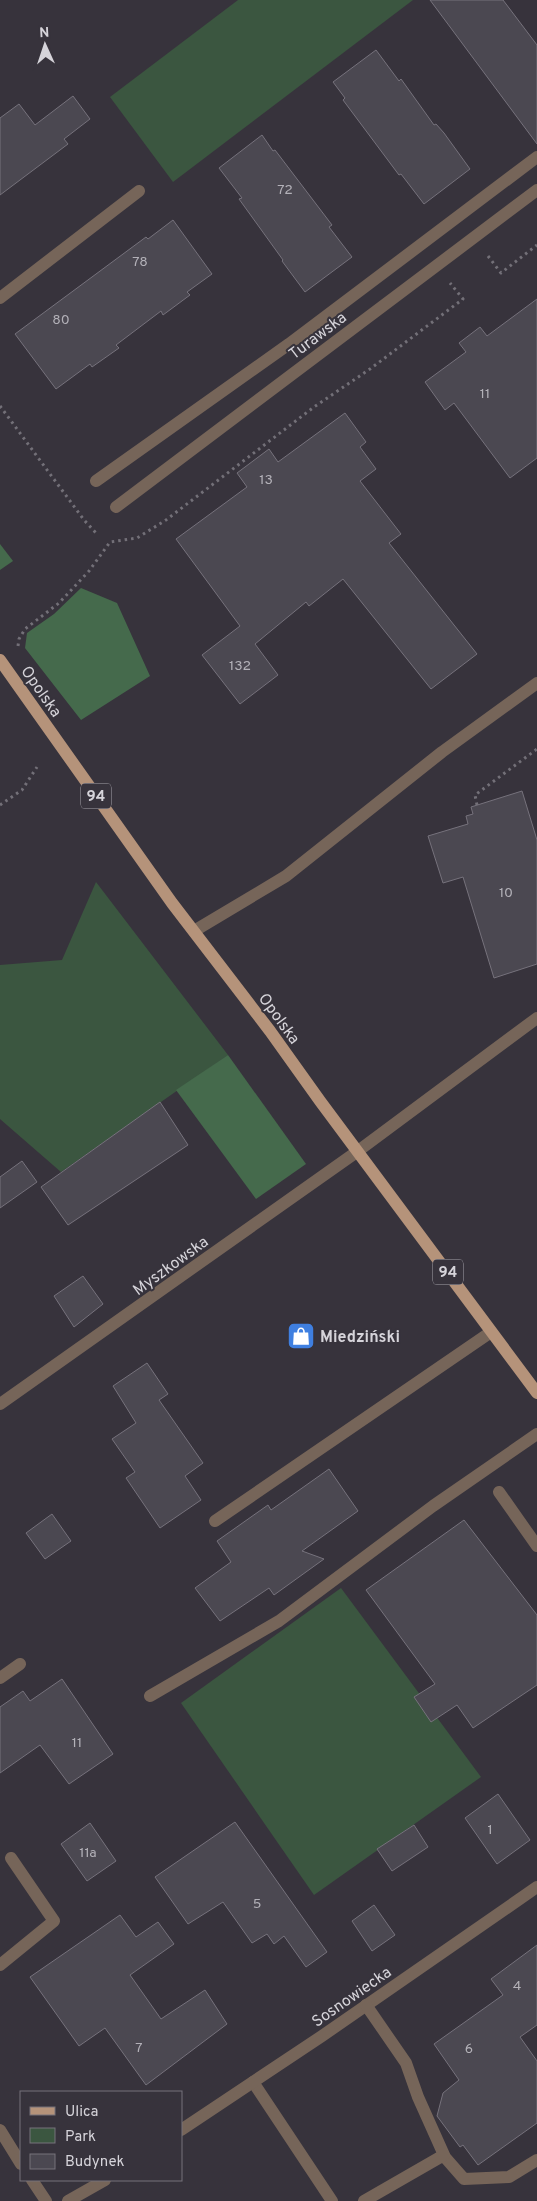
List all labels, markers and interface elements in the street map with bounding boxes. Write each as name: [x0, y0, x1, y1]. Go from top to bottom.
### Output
north arrow: [20, 20, 70, 70]
text: N: [39, 25, 50, 42]
house number: 72: [277, 182, 293, 199]
house number: 78: [132, 254, 148, 271]
street label: Turawska: [285, 308, 351, 365]
house number: 80: [52, 312, 70, 329]
house number: 11: [480, 386, 490, 403]
house number: 13: [259, 472, 273, 489]
house number: 132: [229, 658, 251, 675]
street label: Opolska: [15, 663, 65, 722]
road number: 94: [81, 784, 111, 808]
house number: 10: [499, 885, 513, 902]
street label: Opolska: [253, 990, 304, 1049]
street label: Myszkowska: [129, 1232, 213, 1301]
road number: 94: [433, 1260, 463, 1284]
shop icon: Miedziński: [286, 1321, 316, 1351]
place label: Miedziński: [320, 1328, 400, 1348]
house number: 11: [72, 1735, 82, 1752]
house number: 1: [487, 1822, 493, 1839]
house number: 11a: [79, 1845, 97, 1862]
house number: 5: [253, 1896, 261, 1913]
street label: Sosnowiecka: [309, 1963, 396, 2032]
house number: 4: [513, 1978, 521, 1995]
house number: 7: [135, 2040, 143, 2057]
house number: 6: [465, 2041, 473, 2058]
legend: [20, 2091, 182, 2181]
text: Ulica: [65, 2103, 98, 2122]
text: Park: [65, 2128, 96, 2147]
text: Budynek: [65, 2153, 124, 2172]

